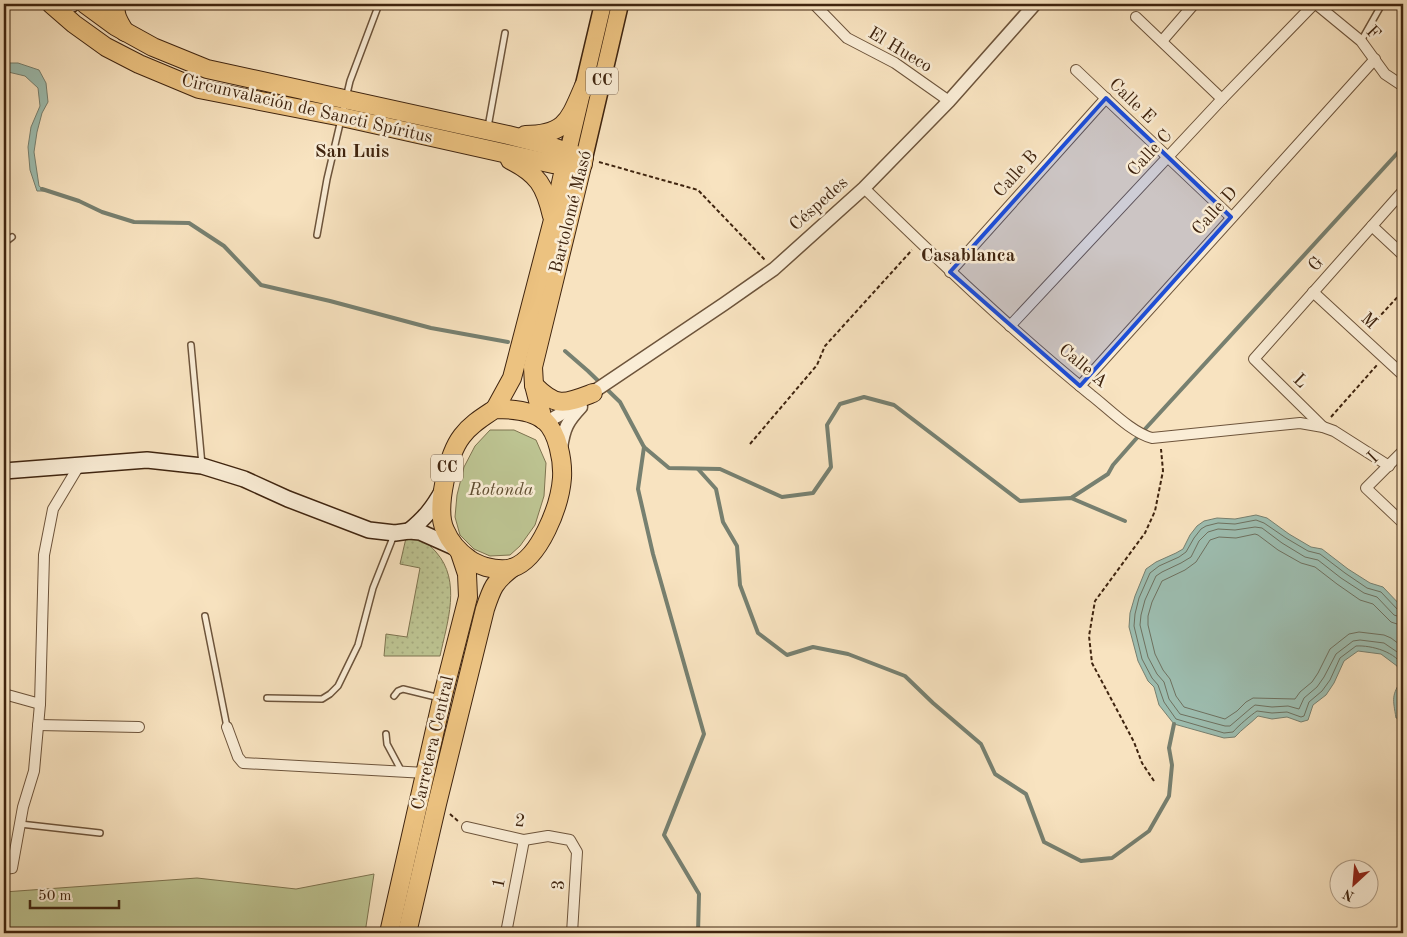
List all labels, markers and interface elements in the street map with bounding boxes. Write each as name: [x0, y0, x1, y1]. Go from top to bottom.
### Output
street label: F: [1362, 22, 1384, 44]
street label: El Hueco: [865, 24, 935, 76]
road number: CC: [586, 68, 618, 94]
street label: Circunvalación de Sancti Spíritus: [180, 71, 435, 147]
street label: Calle E: [1105, 75, 1159, 127]
street label: Calle C: [1124, 126, 1176, 180]
district label: San Luis: [315, 143, 389, 162]
street label: Calle B: [990, 147, 1042, 201]
street label: Bartolomé Masó: [547, 149, 595, 275]
street label: Céspedes: [787, 173, 852, 235]
street label: Calle D: [1189, 183, 1241, 239]
district label: Casablanca: [921, 247, 1016, 266]
street label: G: [1305, 253, 1327, 275]
street label: M: [1357, 309, 1381, 333]
street label: Calle A: [1055, 341, 1111, 392]
street label: L: [1289, 370, 1311, 392]
street label: I: [1364, 449, 1382, 467]
road number: CC: [431, 454, 463, 482]
park label: Rotonda: [468, 481, 534, 499]
street label: Carretera Central: [409, 674, 457, 812]
street label: 2: [514, 812, 526, 830]
north arrow: [1330, 860, 1380, 910]
street label: 1: [489, 876, 509, 890]
scale bar: [30, 877, 119, 909]
street label: 3: [550, 879, 568, 891]
text: N: [1341, 886, 1357, 903]
text: 50 m: [38, 889, 72, 904]

